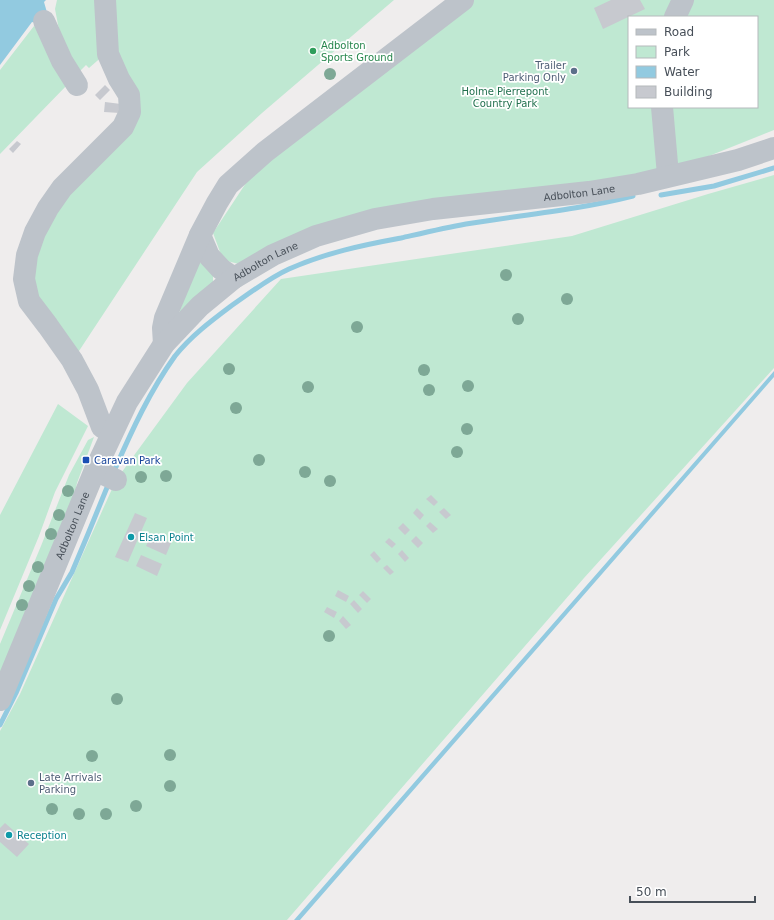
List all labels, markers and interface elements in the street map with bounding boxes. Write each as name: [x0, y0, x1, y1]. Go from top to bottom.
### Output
legend: [628, 16, 758, 108]
text: Road: [664, 25, 694, 39]
place label: Adbolton Sports Ground: [321, 40, 393, 63]
text: Park: [664, 45, 690, 59]
marker: Adbolton Sports Ground: [308, 46, 318, 56]
place label: Trailer Parking Only: [503, 60, 567, 83]
text: Water: [664, 65, 700, 79]
marker: Trailer Parking Only: [569, 66, 579, 76]
text: Building: [664, 85, 713, 99]
park label: Holme Pierrepont Country Park: [462, 86, 549, 109]
street label: Adbolton Lane: [543, 182, 616, 202]
street label: Adbolton Lane: [231, 239, 300, 283]
marker: Caravan Park: [81, 455, 91, 465]
place label: Caravan Park: [94, 455, 161, 466]
street label: Adbolton Lane: [53, 490, 91, 561]
marker: Elsan Point: [126, 532, 136, 542]
place label: Elsan Point: [139, 532, 194, 543]
place label: Late Arrivals Parking: [39, 772, 102, 795]
marker: Late Arrivals Parking: [26, 778, 36, 788]
marker: Reception: [4, 830, 14, 840]
place label: Reception: [17, 830, 67, 841]
scale bar: [630, 878, 755, 904]
text: 50 m: [636, 885, 667, 899]

